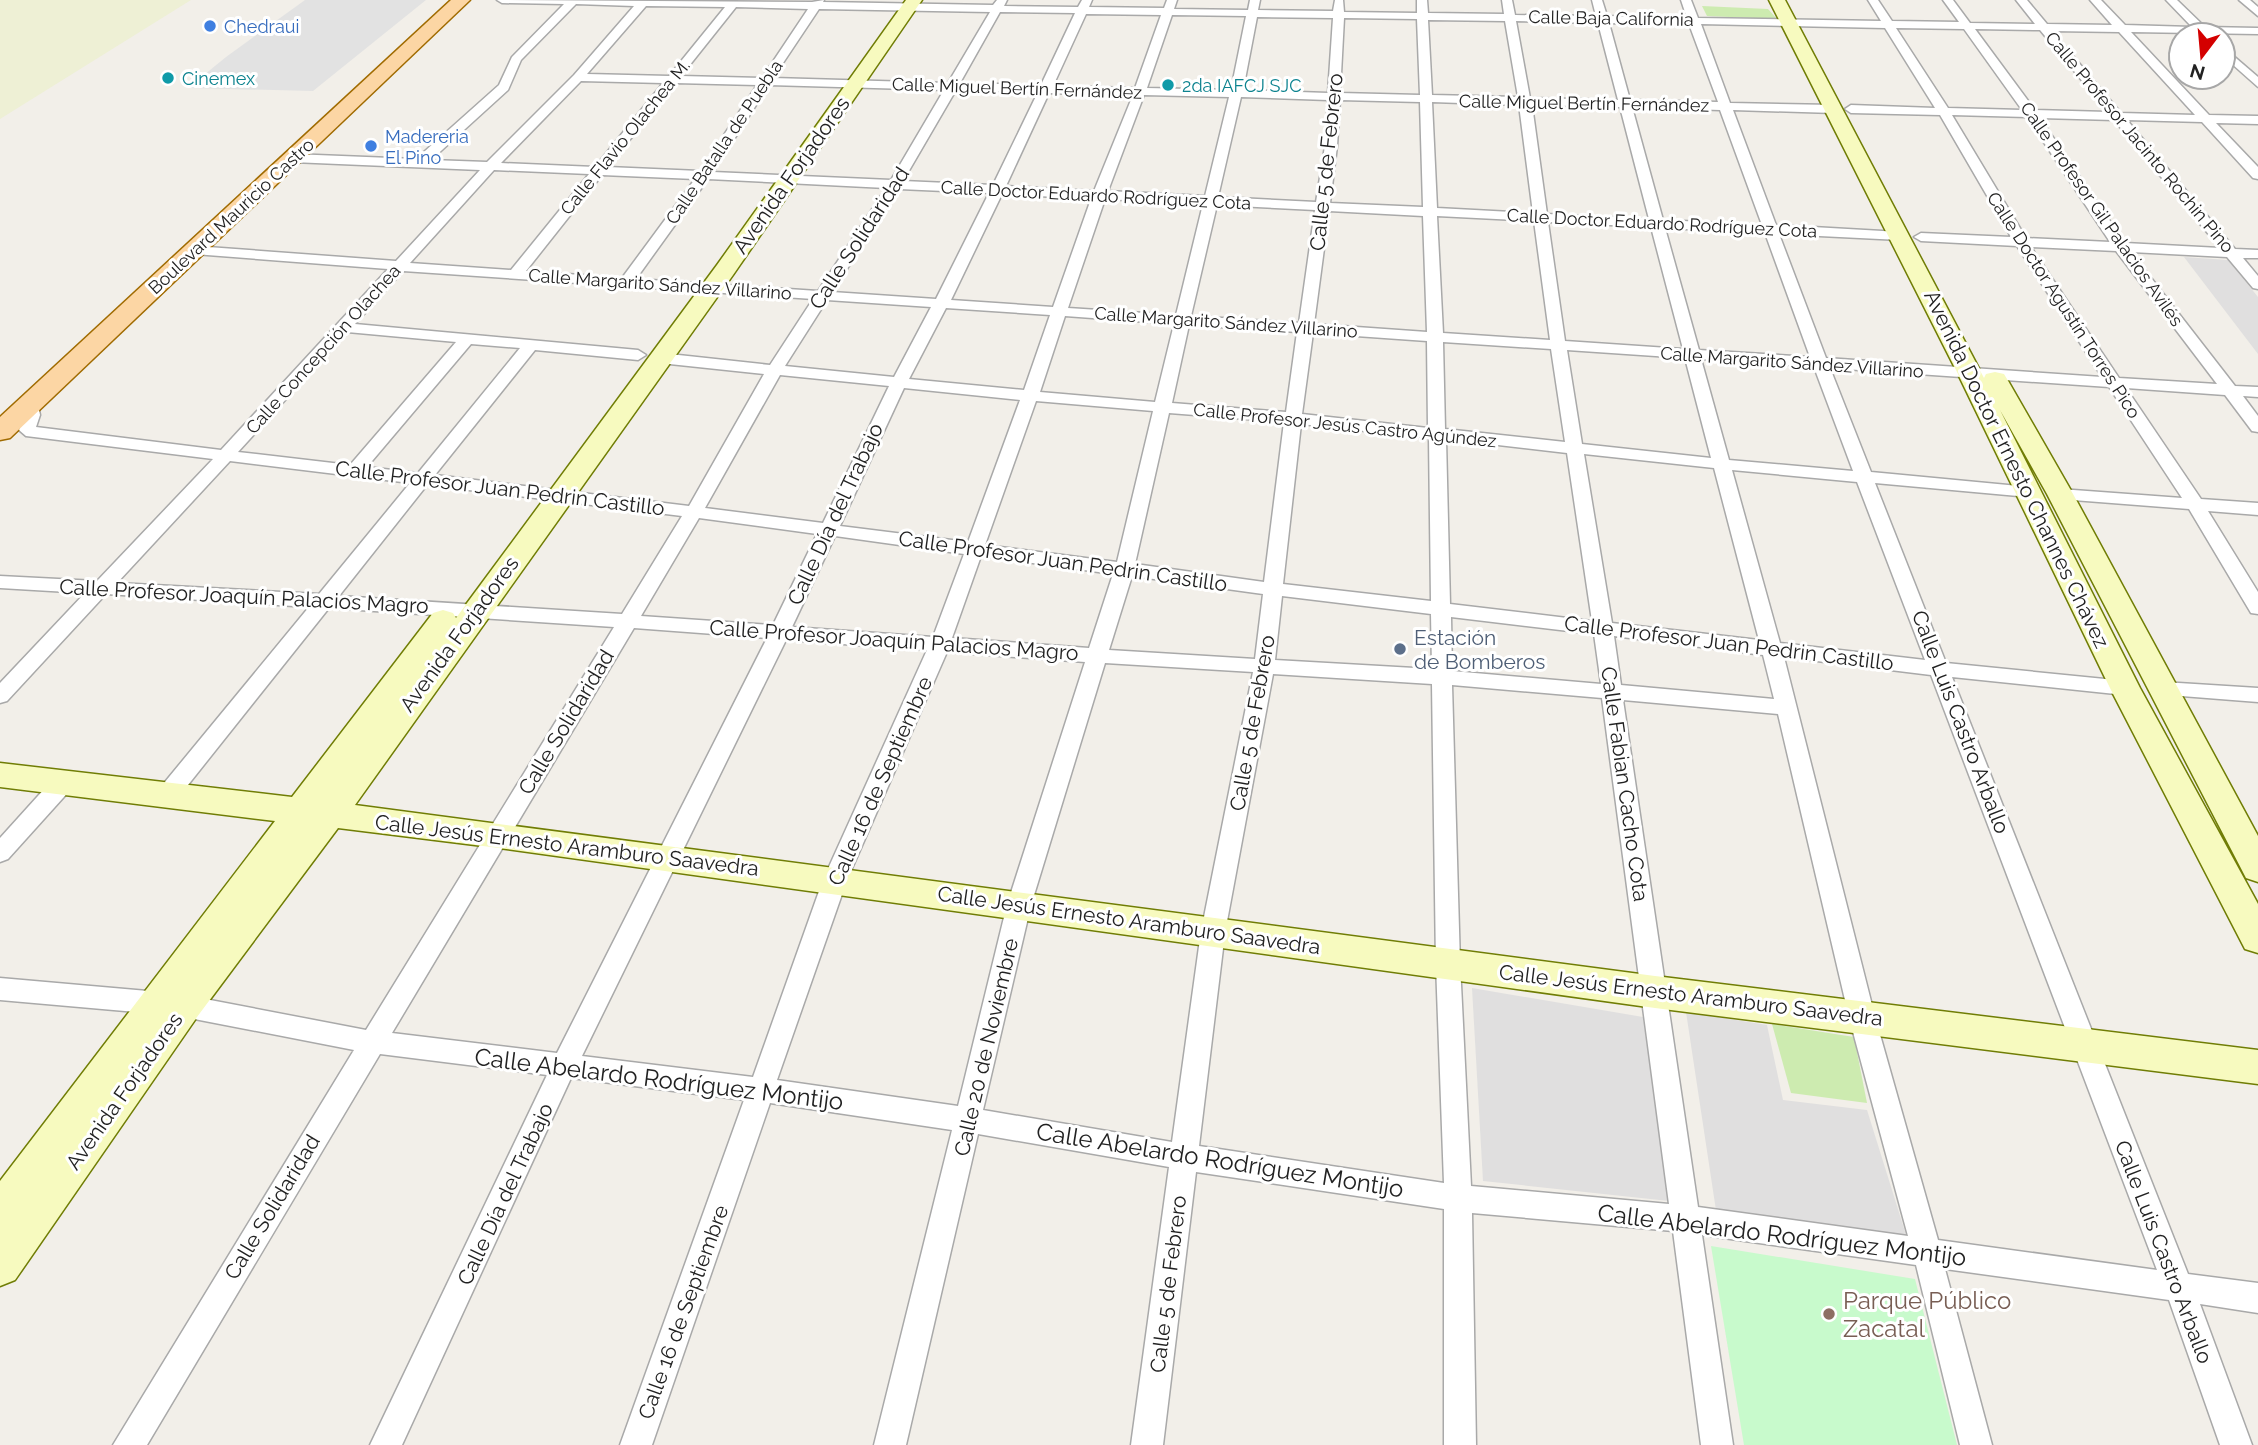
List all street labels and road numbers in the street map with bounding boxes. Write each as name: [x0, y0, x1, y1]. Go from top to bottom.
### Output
street label: Calle Baja California: [1528, 6, 1694, 30]
street label: Calle Profesor Jacinto Rochin Pino: [2041, 27, 2239, 257]
street label: Calle Flavio Olachea M.: [556, 55, 694, 219]
street label: Calle Batalla de Puebla: [661, 56, 787, 228]
street label: Calle 5 de Febrero: [1304, 72, 1348, 252]
street label: Calle Miguel Bertín Fernández: [892, 73, 1143, 103]
street label: Calle Miguel Bertín Fernández: [1459, 90, 1709, 116]
street label: Avenida Forjadores: [727, 92, 855, 258]
street label: Calle Profesor Gil Palacios Avilés: [2016, 98, 2188, 330]
street label: Boulevard Mauricio Castro: [144, 134, 318, 298]
street label: Calle Solidaridad: [804, 162, 914, 314]
street label: Calle Doctor Eduardo Rodríguez Cota: [940, 176, 1252, 214]
street label: Calle Doctor Agustín Torres Pico: [1983, 188, 2145, 422]
street label: Calle Doctor Eduardo Rodríguez Cota: [1506, 204, 1818, 242]
street label: Calle Concepción Olachea: [241, 260, 405, 438]
street label: Calle Margarito Sández Villarino: [528, 264, 793, 304]
street label: Avenida Doctor Ernesto Channes Chávez: [1919, 286, 2115, 652]
street label: Calle Margarito Sández Villarino: [1094, 302, 1359, 342]
street label: Calle Margarito Sández Villarino: [1660, 342, 1925, 382]
street label: Calle Profesor Jesús Castro Agúndez: [1192, 399, 1498, 451]
street label: Calle Día del Trabajo: [782, 419, 888, 609]
street label: Calle Profesor Juan Pedrin Castillo: [334, 455, 666, 521]
street label: Calle Profesor Juan Pedrin Castillo: [897, 526, 1229, 596]
street label: Avenida Forjadores: [394, 551, 524, 717]
street label: Calle Profesor Joaquín Palacios Magro: [59, 574, 429, 618]
street label: Calle Luis Castro Arballo: [1907, 607, 2015, 837]
street label: Calle Profesor Juan Pedrin Castillo: [1563, 610, 1895, 676]
street label: Calle Profesor Joaquín Palacios Magro: [709, 615, 1079, 665]
street label: Calle 5 de Febrero: [1224, 633, 1280, 813]
street label: Calle Solidaridad: [513, 645, 619, 799]
street label: Calle Fabian Cacho Cota: [1596, 665, 1654, 903]
street label: Calle 16 de Septiembre: [823, 673, 937, 889]
street label: Calle Jesús Ernesto Aramburo Saavedra: [374, 809, 760, 881]
street label: Calle Jesús Ernesto Aramburo Saavedra: [936, 881, 1322, 959]
street label: Calle 20 de Noviembre: [949, 936, 1023, 1158]
street label: Calle Jesús Ernesto Aramburo Saavedra: [1498, 959, 1884, 1031]
street label: Avenida Forjadores: [60, 1008, 188, 1174]
street label: Calle Abelardo Rodríguez Montijo: [473, 1042, 845, 1116]
street label: Calle Día del Trabajo: [452, 1099, 558, 1289]
street label: Calle Abelardo Rodríguez Montijo: [1034, 1117, 1406, 1203]
street label: Calle Solidaridad: [219, 1130, 325, 1284]
street label: Calle Luis Castro Arballo: [2110, 1137, 2218, 1367]
street label: Calle 5 de Febrero: [1145, 1194, 1191, 1374]
street label: Calle Abelardo Rodríguez Montijo: [1596, 1198, 1968, 1272]
street label: Calle 16 de Septiembre: [633, 1201, 733, 1423]

